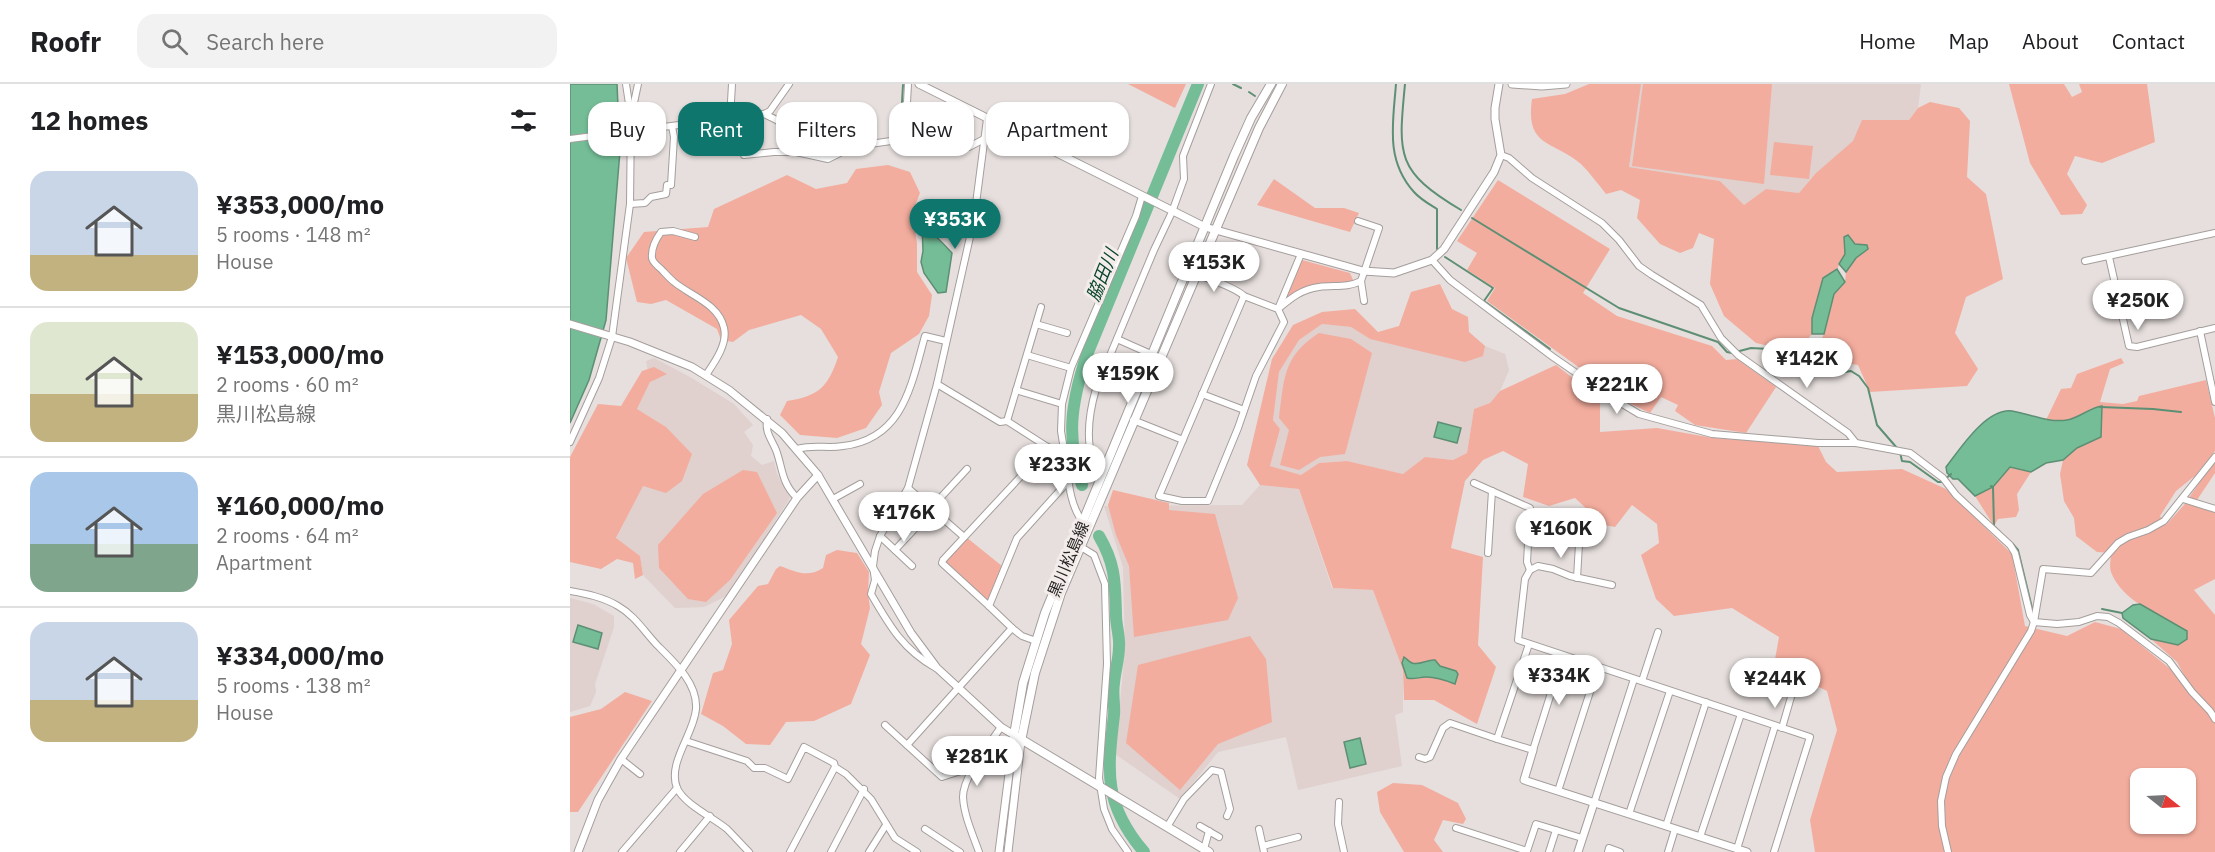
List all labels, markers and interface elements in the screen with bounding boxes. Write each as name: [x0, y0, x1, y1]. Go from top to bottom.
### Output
search box: [137, 14, 557, 68]
text: Roofr: [30, 23, 101, 60]
icon: search: [158, 25, 191, 58]
text: Search here: [206, 27, 324, 56]
text: Home: [1859, 27, 1916, 55]
text: Map: [1949, 27, 1989, 55]
text: About: [2022, 27, 2079, 55]
text: Contact: [2112, 27, 2185, 55]
chip: Buy: [588, 102, 666, 156]
chip: Rent: [678, 102, 764, 156]
chip: Filters: [776, 102, 877, 156]
chip: New: [889, 102, 974, 156]
chip: Apartment: [986, 102, 1129, 156]
text: 12 homes: [30, 103, 148, 137]
icon: filters: [507, 104, 540, 137]
text: ¥353,000/mo: [216, 187, 384, 221]
icon: home: [78, 195, 150, 267]
pin: ¥353K: [913, 199, 997, 250]
text: ¥353K: [924, 205, 986, 232]
text: 5 rooms · 148 m²: [216, 221, 371, 248]
pin: ¥153K: [1172, 242, 1256, 293]
water label: 脇田川: [1081, 244, 1124, 304]
text: House: [216, 248, 273, 275]
text: ¥153K: [1183, 248, 1245, 275]
pin: ¥250K: [2096, 280, 2180, 331]
text: ¥250K: [2107, 286, 2169, 313]
text: ¥153,000/mo: [216, 337, 384, 371]
pin: ¥142K: [1765, 338, 1849, 389]
text: ¥142K: [1776, 344, 1838, 371]
icon: home: [78, 346, 150, 418]
pin: ¥159K: [1086, 353, 1170, 404]
text: ¥159K: [1097, 359, 1159, 386]
pin: ¥221K: [1575, 364, 1659, 415]
text: ¥221K: [1586, 370, 1648, 397]
text: 2 rooms · 60 m²: [216, 371, 359, 398]
text: 黒川松島線: [216, 400, 316, 427]
pin: ¥233K: [1018, 444, 1102, 495]
text: ¥233K: [1029, 450, 1091, 477]
text: ¥160,000/mo: [216, 488, 384, 522]
pin: ¥176K: [862, 492, 946, 543]
icon: home: [78, 496, 150, 568]
text: ¥176K: [873, 498, 935, 525]
pin: ¥160K: [1519, 508, 1603, 559]
text: ¥160K: [1530, 514, 1592, 541]
street label: 黒川松島線: [1043, 518, 1093, 600]
text: 2 rooms · 64 m²: [216, 522, 359, 549]
text: Apartment: [216, 549, 312, 576]
text: ¥334,000/mo: [216, 638, 384, 672]
icon: home: [78, 646, 150, 718]
pin: ¥334K: [1517, 655, 1601, 706]
pin: ¥244K: [1733, 658, 1817, 709]
text: ¥334K: [1528, 661, 1590, 688]
text: ¥244K: [1744, 664, 1806, 691]
text: 5 rooms · 138 m²: [216, 672, 371, 699]
text: House: [216, 699, 273, 726]
pin: ¥281K: [935, 736, 1019, 787]
text: ¥281K: [946, 742, 1008, 769]
north arrow: [2130, 768, 2196, 834]
map controls: [2130, 768, 2196, 834]

